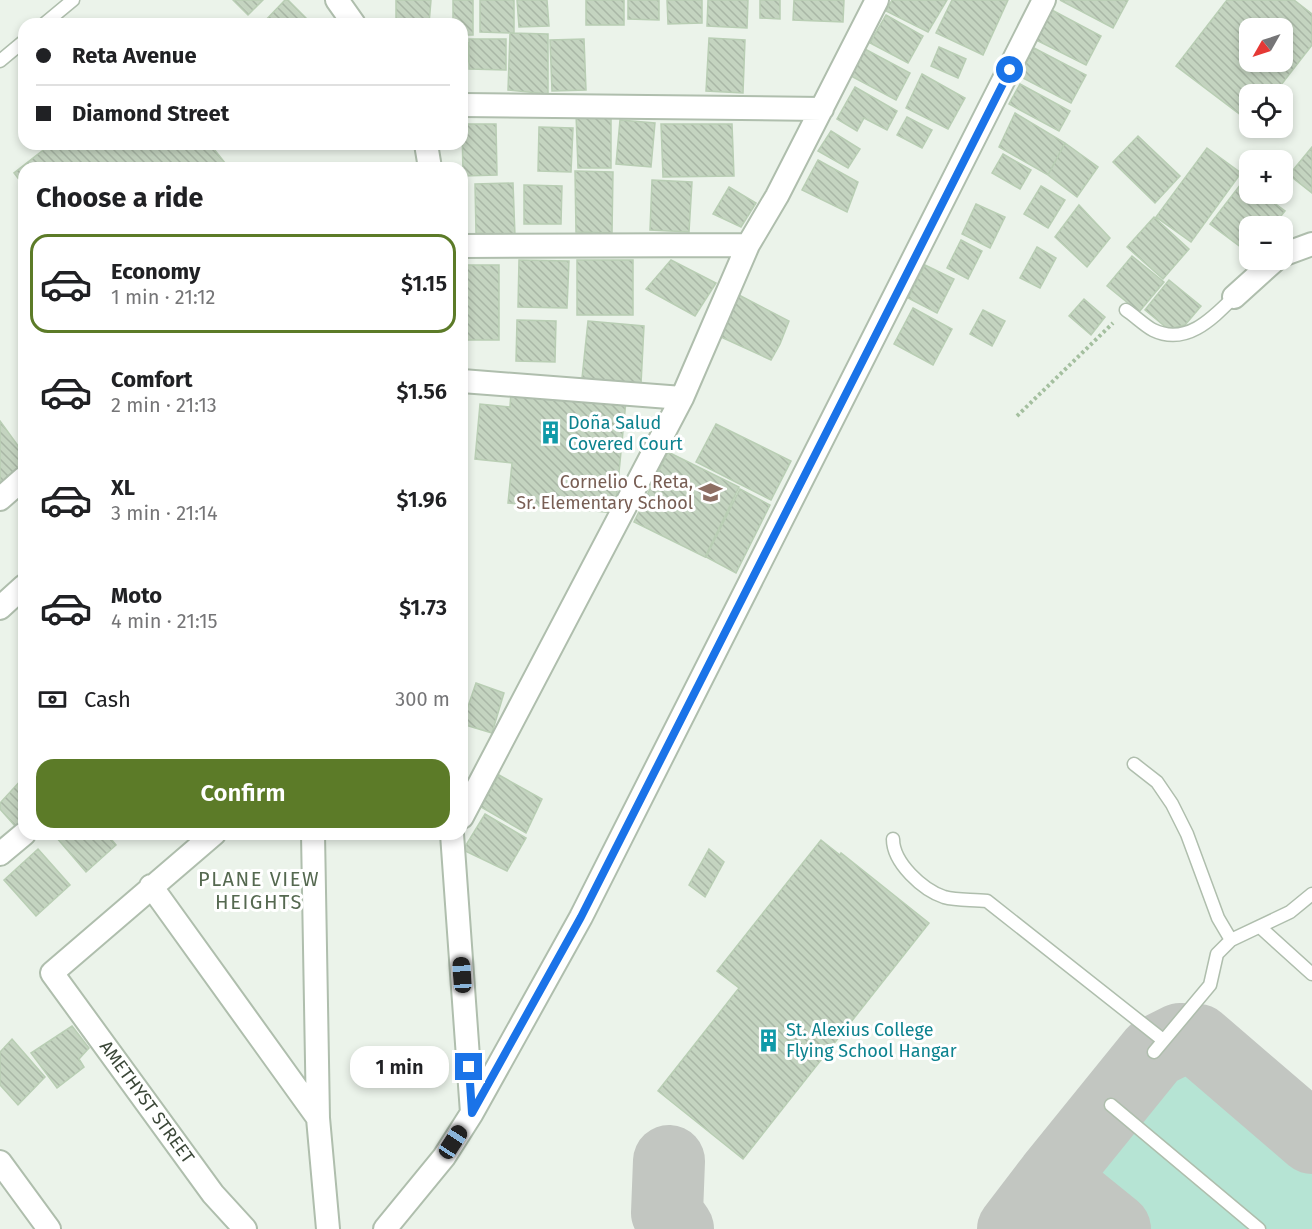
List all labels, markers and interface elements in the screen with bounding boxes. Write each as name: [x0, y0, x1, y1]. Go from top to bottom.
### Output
north arrow: [1239, 18, 1293, 72]
map controls: [1239, 18, 1293, 270]
text: Reta Avenue: [72, 42, 197, 69]
route start: [996, 56, 1023, 83]
button: locate: [1239, 84, 1293, 138]
text: Diamond Street: [72, 100, 229, 127]
button: +: [1239, 150, 1293, 204]
text: Choose a ride: [36, 182, 203, 214]
button: −: [1239, 216, 1293, 270]
icon: car: [39, 257, 93, 311]
text: Economy: [111, 258, 200, 285]
text: $1.15: [401, 270, 447, 297]
text: 1 min · 21:12: [111, 285, 215, 309]
icon: car: [39, 365, 93, 419]
text: Comfort: [111, 366, 192, 393]
text: $1.56: [396, 378, 447, 405]
text: 2 min · 21:13: [111, 393, 217, 417]
place label: Doña Salud Covered Court: [568, 412, 683, 455]
building icon: Doña Salud Covered Court: [537, 420, 563, 446]
place label: Cornelio C. Reta, Sr. Elementary School: [516, 471, 693, 514]
icon: car: [39, 473, 93, 527]
text: XL: [111, 474, 135, 501]
school or university icon: Cornelio C. Reta, Sr. Elementary School: [698, 479, 724, 505]
text: $1.96: [397, 486, 447, 513]
text: 3 min · 21:14: [111, 501, 218, 525]
icon: car: [39, 581, 93, 635]
text: Moto: [111, 582, 162, 609]
text: $1.73: [399, 594, 447, 621]
text: 4 min · 21:15: [111, 609, 218, 633]
icon: cash: [36, 683, 69, 716]
text: Cash: [84, 686, 131, 713]
text: 300 m: [395, 687, 450, 711]
button: Confirm: [36, 759, 450, 828]
district label: PLANE VIEW HEIGHTS: [198, 867, 320, 914]
car: [452, 956, 472, 994]
place label: St. Alexius College Flying School Hangar: [786, 1019, 957, 1062]
building icon: St. Alexius College Flying School Hangar: [755, 1027, 781, 1053]
street label: AMETHYST STREET: [95, 1036, 199, 1168]
callout: 1 min: [349, 1046, 448, 1088]
route end: [455, 1053, 482, 1080]
text: 1 min: [375, 1055, 424, 1079]
car: [436, 1122, 470, 1162]

